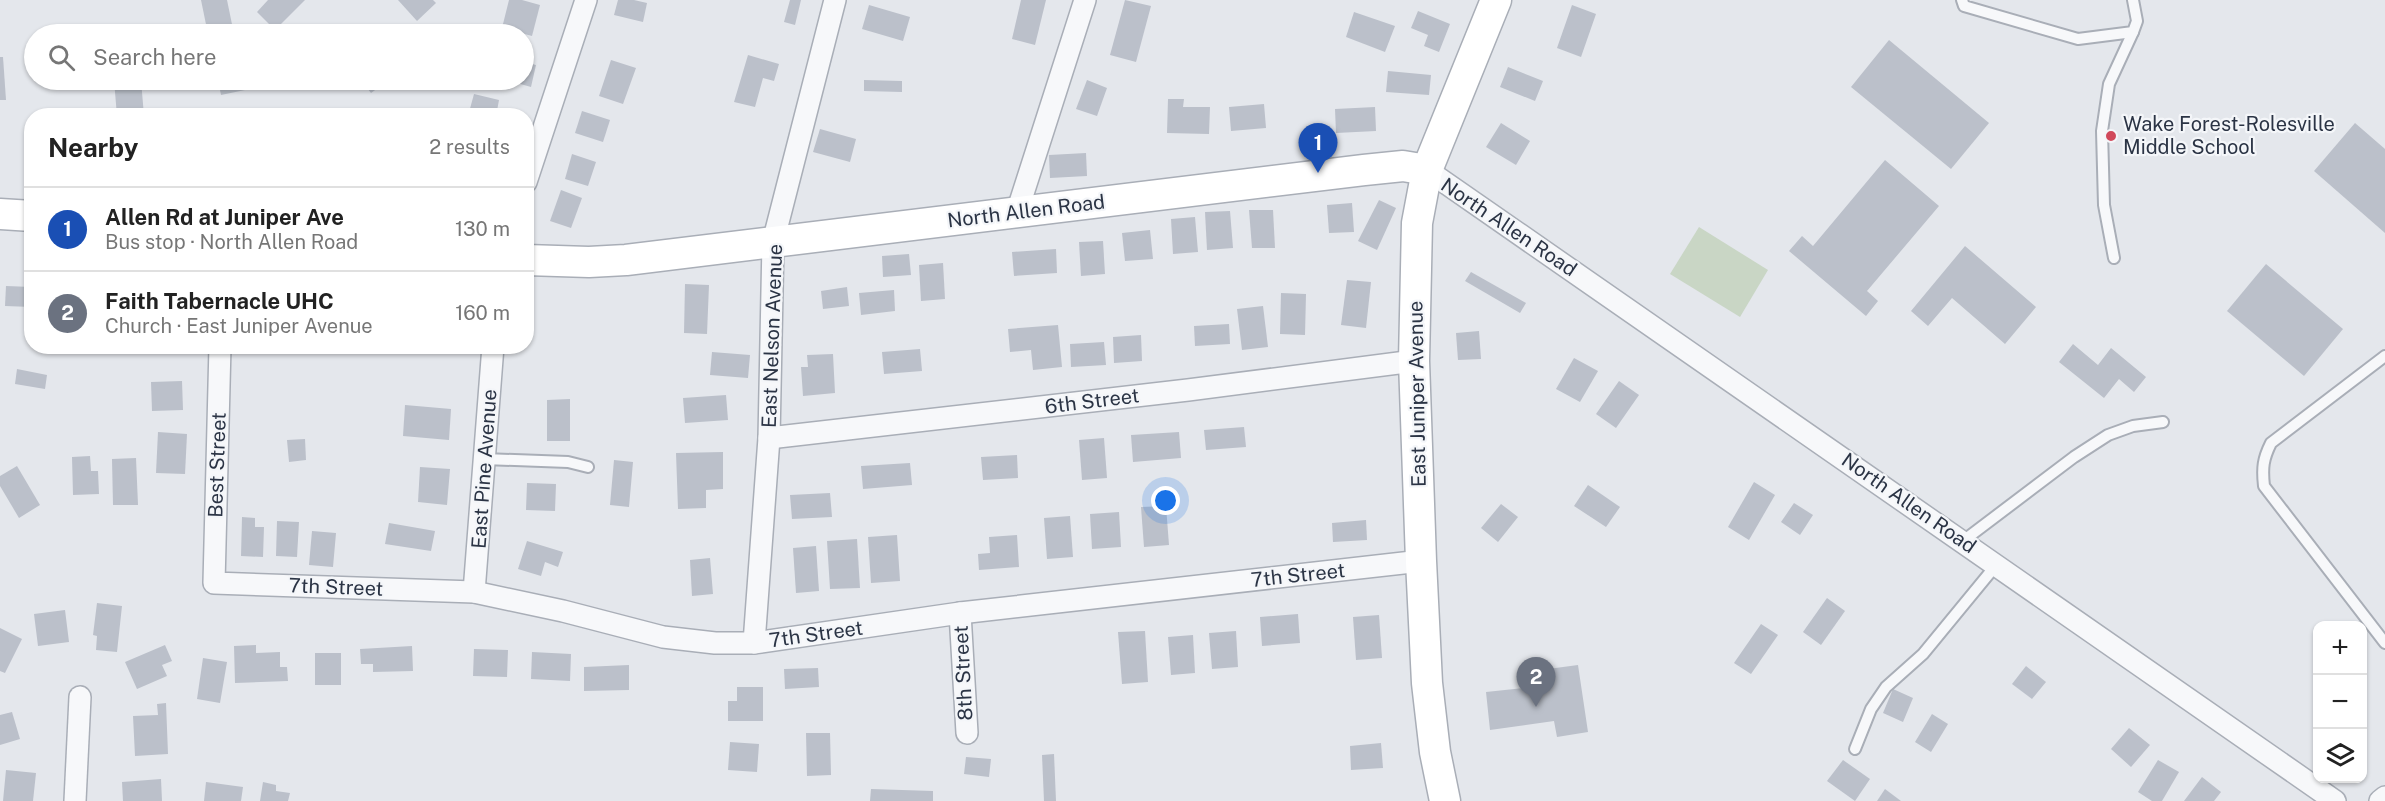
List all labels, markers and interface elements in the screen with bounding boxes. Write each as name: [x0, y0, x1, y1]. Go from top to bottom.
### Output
search box: [24, 24, 534, 90]
icon: search: [45, 41, 78, 74]
text: Search here: [93, 44, 217, 70]
place label: Wake Forest-Rolesville Middle School: [2123, 112, 2335, 159]
pin: 1: [1298, 124, 1338, 173]
marker: Wake Forest-Rolesville Middle School: [2104, 129, 2118, 143]
text: Nearby: [48, 132, 138, 163]
text: 2 results: [429, 135, 510, 159]
street label: North Allen Road: [1437, 173, 1581, 281]
street label: North Allen Road: [946, 189, 1106, 233]
text: Allen Rd at Juniper Ave: [105, 204, 344, 230]
text: 1: [63, 217, 72, 241]
text: 130 m: [455, 217, 510, 241]
text: Bus stop · North Allen Road: [105, 230, 358, 254]
street label: East Nelson Avenue: [757, 243, 787, 429]
text: Faith Tabernacle UHC: [105, 288, 334, 314]
text: 2: [61, 301, 74, 325]
text: 160 m: [455, 301, 510, 325]
street label: East Juniper Avenue: [1403, 301, 1431, 487]
text: Church · East Juniper Avenue: [105, 314, 373, 338]
street label: 6th Street: [1043, 383, 1141, 419]
street label: East Pine Avenue: [466, 388, 502, 550]
street label: Best Street: [203, 412, 231, 518]
street label: North Allen Road: [1837, 448, 1981, 558]
your location: [1151, 486, 1180, 515]
street label: 7th Street: [1250, 558, 1346, 592]
street label: 7th Street: [288, 573, 384, 601]
street label: 7th Street: [767, 616, 865, 652]
map controls: [2313, 621, 2367, 783]
button: +: [2313, 621, 2367, 675]
street label: 8th Street: [949, 625, 977, 721]
pin: 2: [1516, 658, 1556, 707]
button: −: [2313, 675, 2367, 729]
button: layers: [2313, 729, 2367, 783]

